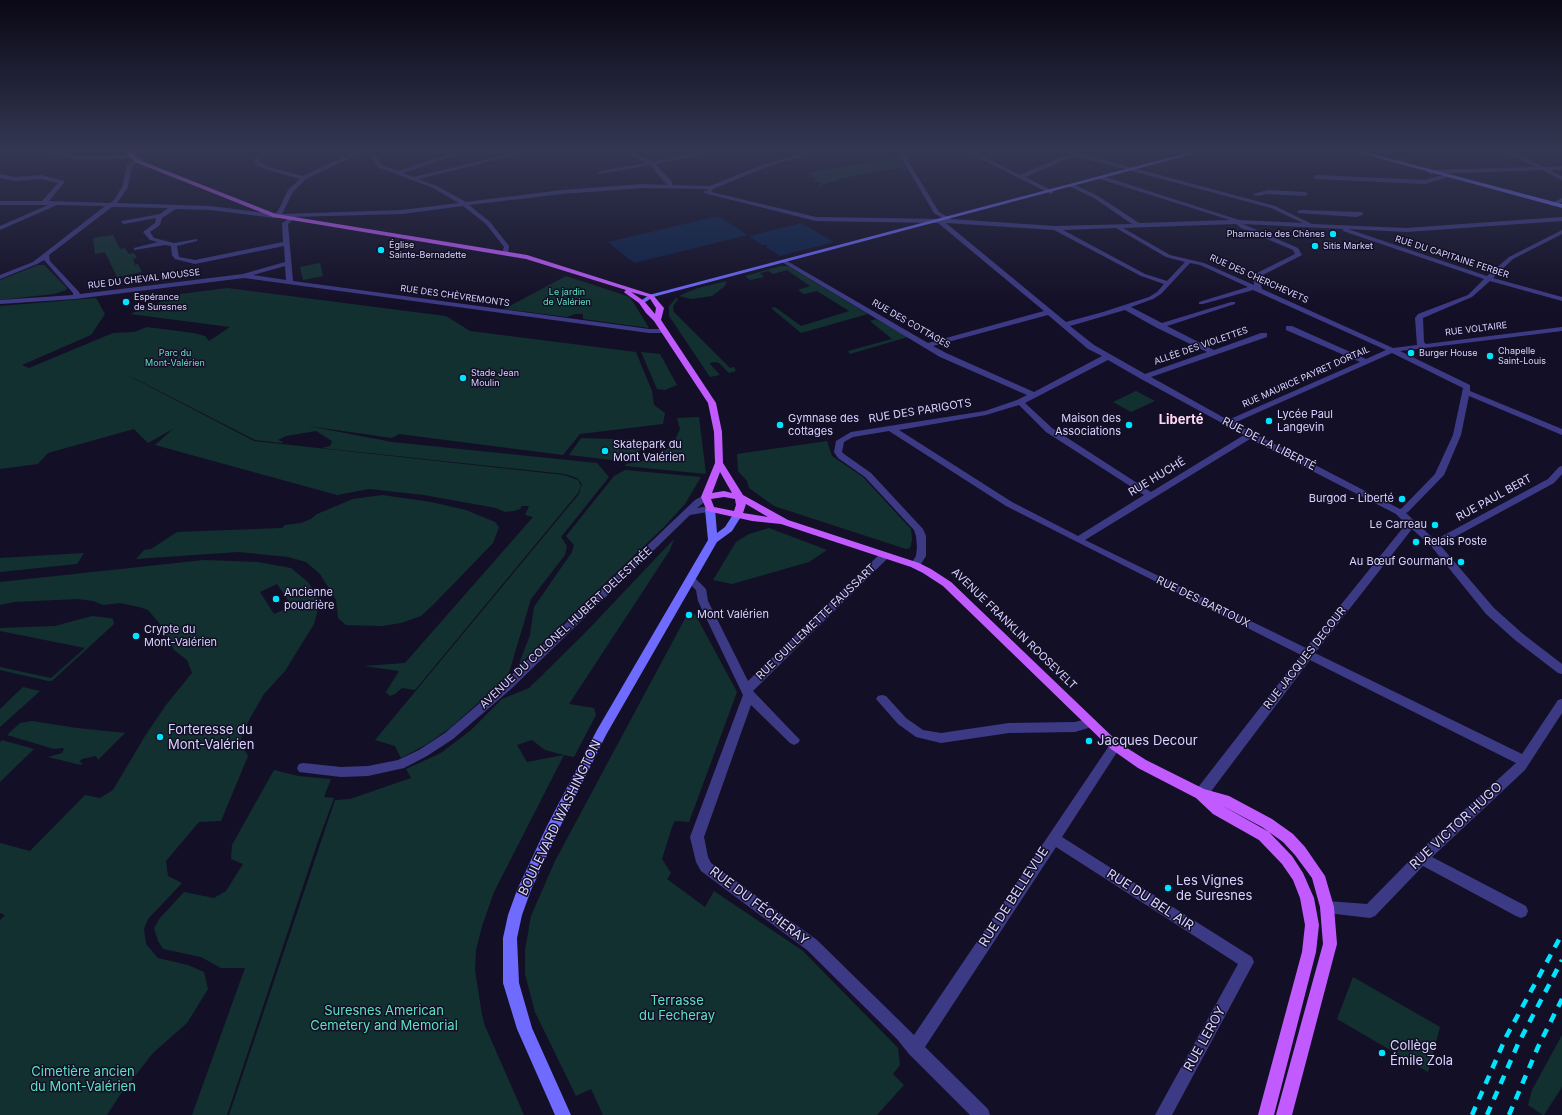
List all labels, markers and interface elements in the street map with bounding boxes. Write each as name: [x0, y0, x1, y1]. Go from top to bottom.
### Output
place label: Pharmacie des Chênes: [1227, 229, 1325, 239]
marker: Pharmacie des Chênes: [1328, 229, 1338, 239]
street label: RUE DU CAPITAINE FERBER: [1394, 233, 1510, 281]
place label: Église Sainte-Bernadette: [389, 240, 466, 261]
marker: Sitis Market: [1310, 241, 1320, 251]
place label: Sitis Market: [1323, 241, 1373, 251]
marker: Église Sainte-Bernadette: [376, 245, 386, 255]
street label: RUE DES CHERCHEVETS: [1208, 252, 1310, 306]
street label: RUE DU CHEVAL MOUSSE: [87, 267, 201, 291]
street label: RUE DES CHÈVREMONTS: [400, 283, 510, 309]
park label: Le jardin de Valérien: [543, 287, 591, 308]
place label: Espérance de Suresnes: [134, 292, 187, 313]
marker: Espérance de Suresnes: [121, 297, 131, 307]
street label: RUE DES COTTAGES: [870, 297, 952, 351]
street label: RUE VOLTAIRE: [1444, 320, 1508, 338]
street label: ALLÉE DES VIOLETTES: [1153, 325, 1249, 367]
street label: RUE MAURICE PAYRET DORTAIL: [1241, 344, 1371, 410]
place label: Chapelle Saint-Louis: [1498, 346, 1546, 367]
park label: Parc du Mont-Valérien: [145, 348, 205, 369]
marker: Burger House: [1406, 348, 1416, 358]
place label: Burger House: [1419, 348, 1478, 358]
marker: Chapelle Saint-Louis: [1485, 351, 1495, 361]
place label: Stade Jean Moulin: [471, 368, 519, 389]
marker: Stade Jean Moulin: [458, 373, 468, 383]
street label: RUE DES PARIGOTS: [868, 396, 972, 426]
place label: Lycée Paul Langevin: [1277, 408, 1333, 434]
place label: Gymnase des cottages: [788, 412, 859, 438]
place label: Maison des Associations: [1055, 412, 1121, 438]
district label: Liberté: [1159, 412, 1203, 428]
street label: RUE DE LA LIBERTÉ: [1220, 415, 1318, 473]
marker: Lycée Paul Langevin: [1264, 416, 1274, 426]
marker: Gymnase des cottages: [775, 420, 785, 430]
marker: Maison des Associations: [1124, 420, 1134, 430]
place label: Skatepark du Mont Valérien: [613, 438, 685, 464]
marker: Skatepark du Mont Valérien: [600, 446, 610, 456]
street label: RUE HUCHÉ: [1126, 455, 1188, 499]
street label: RUE PAUL BERT: [1454, 472, 1534, 524]
place label: Burgod - Liberté: [1309, 492, 1394, 506]
marker: Burgod - Liberté: [1397, 494, 1407, 504]
place label: Le Carreau: [1370, 518, 1427, 532]
marker: Le Carreau: [1430, 520, 1440, 530]
place label: Relais Poste: [1424, 535, 1487, 549]
marker: Relais Poste: [1411, 537, 1421, 547]
street label: AVENUE DU COLONEL HUBERT DELESTRÉE: [477, 545, 655, 711]
place label: Au Bœuf Gourmand: [1349, 555, 1453, 569]
marker: Au Bœuf Gourmand: [1456, 557, 1466, 567]
street label: RUE GUILLEMETTE FAUSSART: [754, 561, 878, 683]
street label: AVENUE FRANKLIN ROOSEVELT: [949, 566, 1079, 692]
street label: RUE DES BARTOUX: [1154, 574, 1252, 630]
place label: Ancienne poudrière: [284, 586, 334, 612]
marker: Ancienne poudrière: [271, 594, 281, 604]
street label: RUE JACQUES DECOUR: [1261, 604, 1349, 712]
place label: Mont Valérien: [697, 608, 769, 622]
marker: Mont Valérien: [684, 610, 694, 620]
place label: Crypte du Mont-Valérien: [144, 623, 217, 649]
marker: Crypte du Mont-Valérien: [131, 631, 141, 641]
place label: Forteresse du Mont-Valérien: [168, 722, 254, 753]
marker: Forteresse du Mont-Valérien: [155, 732, 165, 742]
place label: Jacques Decour: [1097, 733, 1198, 749]
marker: Jacques Decour: [1084, 736, 1094, 746]
street label: BOULEVARD WASHINGTON: [515, 738, 605, 898]
street label: RUE VICTOR HUGO: [1407, 779, 1505, 873]
street label: RUE DE BELLEVUE: [976, 844, 1052, 950]
street label: RUE DU FÉCHERAY: [706, 864, 812, 948]
street label: RUE DU BEL AIR: [1104, 866, 1196, 934]
place label: Les Vignes de Suresnes: [1176, 873, 1252, 904]
marker: Les Vignes de Suresnes: [1163, 883, 1173, 893]
park label: Terrasse du Fecheray: [639, 993, 715, 1024]
park label: Suresnes American Cemetery and Memorial: [310, 1003, 458, 1034]
street label: RUE LEROY: [1181, 1004, 1229, 1074]
place label: Collège Émile Zola: [1390, 1038, 1453, 1069]
marker: Collège Émile Zola: [1377, 1048, 1387, 1058]
park label: Cimetière ancien du Mont-Valérien: [30, 1064, 136, 1095]

